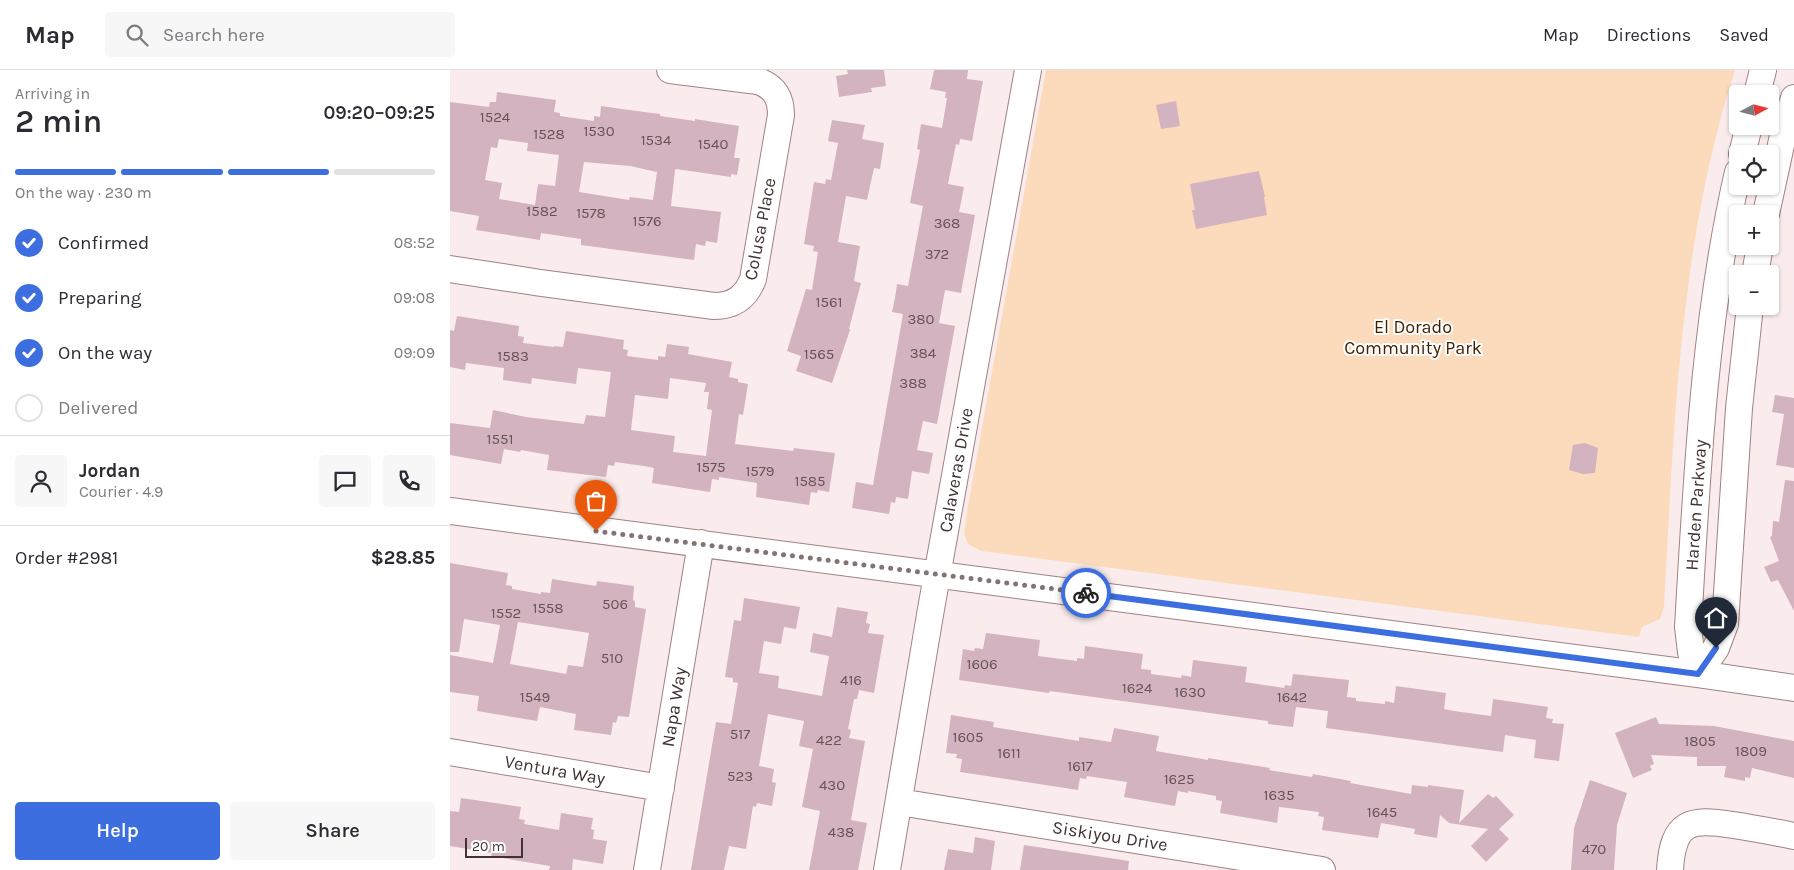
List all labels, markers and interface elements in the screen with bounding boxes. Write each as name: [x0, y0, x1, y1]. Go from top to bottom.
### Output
search box: [105, 12, 455, 57]
text: Map: [25, 21, 75, 49]
icon: search: [123, 21, 151, 49]
text: Search here: [163, 24, 265, 46]
text: Map: [1543, 24, 1579, 46]
text: Directions: [1607, 24, 1691, 46]
text: Saved: [1719, 24, 1769, 46]
text: Arriving in: [15, 84, 90, 103]
north arrow: [1729, 85, 1779, 135]
map controls: [1729, 85, 1779, 315]
text: 09:20–09:25: [323, 102, 435, 124]
text: 2 min: [15, 103, 102, 140]
house number: 1524: [480, 108, 511, 126]
house number: 1530: [583, 122, 615, 140]
house number: 1528: [533, 125, 565, 143]
house number: 1534: [641, 131, 672, 149]
house number: 1540: [698, 135, 728, 153]
button: locate: [1729, 145, 1779, 195]
street label: Colusa Place: [739, 176, 781, 282]
text: On the way · 230 m: [15, 183, 152, 202]
house number: 1582: [526, 202, 558, 220]
house number: 1578: [576, 204, 606, 222]
button: +: [1729, 205, 1779, 255]
house number: 1576: [632, 212, 662, 230]
house number: 368: [934, 214, 960, 232]
icon: check: [15, 229, 43, 257]
text: Confirmed: [58, 232, 149, 254]
text: 08:52: [394, 233, 435, 252]
house number: 372: [925, 245, 949, 263]
button: −: [1729, 265, 1779, 315]
icon: check: [15, 284, 43, 312]
text: Preparing: [58, 287, 141, 309]
text: 09:08: [393, 288, 435, 307]
house number: 1561: [816, 293, 842, 311]
house number: 380: [908, 310, 935, 328]
park label: El Dorado Community Park: [1344, 316, 1482, 359]
icon: check: [15, 339, 43, 367]
text: On the way: [58, 342, 152, 364]
text: 09:09: [394, 343, 435, 362]
house number: 384: [910, 344, 937, 362]
house number: 1565: [804, 345, 834, 363]
house number: 1583: [497, 347, 529, 365]
house number: 388: [899, 374, 927, 392]
text: Delivered: [58, 397, 138, 419]
street label: Calaveras Drive: [934, 406, 978, 534]
house number: 1551: [487, 430, 513, 448]
street label: Harden Parkway: [1680, 438, 1712, 571]
button: person: [15, 455, 67, 507]
button: chat: [319, 455, 371, 507]
button: phone: [383, 455, 435, 507]
house number: 1575: [697, 458, 725, 476]
text: Jordan: [79, 460, 140, 482]
house number: 1579: [745, 462, 775, 480]
house number: 1585: [794, 472, 826, 490]
pin: [575, 480, 617, 531]
text: Courier · 4.9: [79, 482, 163, 501]
icon: bag: [582, 487, 610, 515]
text: Order #2981: [15, 547, 118, 569]
text: $28.85: [371, 547, 435, 569]
courier: [1061, 568, 1111, 618]
icon: bike: [1072, 579, 1100, 607]
house number: 506: [602, 595, 628, 613]
pin: [1695, 597, 1737, 648]
house number: 1558: [532, 599, 564, 617]
house number: 1552: [491, 604, 521, 622]
icon: home: [1702, 604, 1730, 632]
house number: 510: [601, 649, 623, 667]
house number: 1606: [966, 655, 998, 673]
street label: Napa Way: [657, 665, 691, 749]
house number: 416: [840, 671, 862, 689]
house number: 1624: [1122, 679, 1153, 697]
house number: 1630: [1174, 683, 1206, 701]
house number: 1549: [520, 688, 550, 706]
house number: 1642: [1277, 688, 1307, 706]
house number: 517: [730, 725, 750, 743]
house number: 1605: [953, 728, 983, 746]
house number: 422: [816, 731, 842, 749]
house number: 1805: [1684, 732, 1716, 750]
house number: 1809: [1735, 742, 1767, 760]
house number: 1611: [997, 744, 1021, 762]
street label: Ventura Way: [503, 750, 608, 790]
house number: 1617: [1067, 757, 1093, 775]
house number: 523: [727, 767, 753, 785]
house number: 1625: [1164, 770, 1194, 788]
house number: 430: [819, 776, 845, 794]
house number: 1635: [1264, 786, 1294, 804]
button: Help: [15, 802, 220, 860]
button: Share: [230, 802, 435, 860]
house number: 1645: [1367, 803, 1397, 821]
street label: Siskiyou Drive: [1051, 816, 1169, 856]
house number: 438: [828, 823, 854, 841]
scale bar: [465, 835, 522, 858]
text: 20 m: [472, 838, 505, 855]
house number: 470: [1582, 840, 1606, 858]

